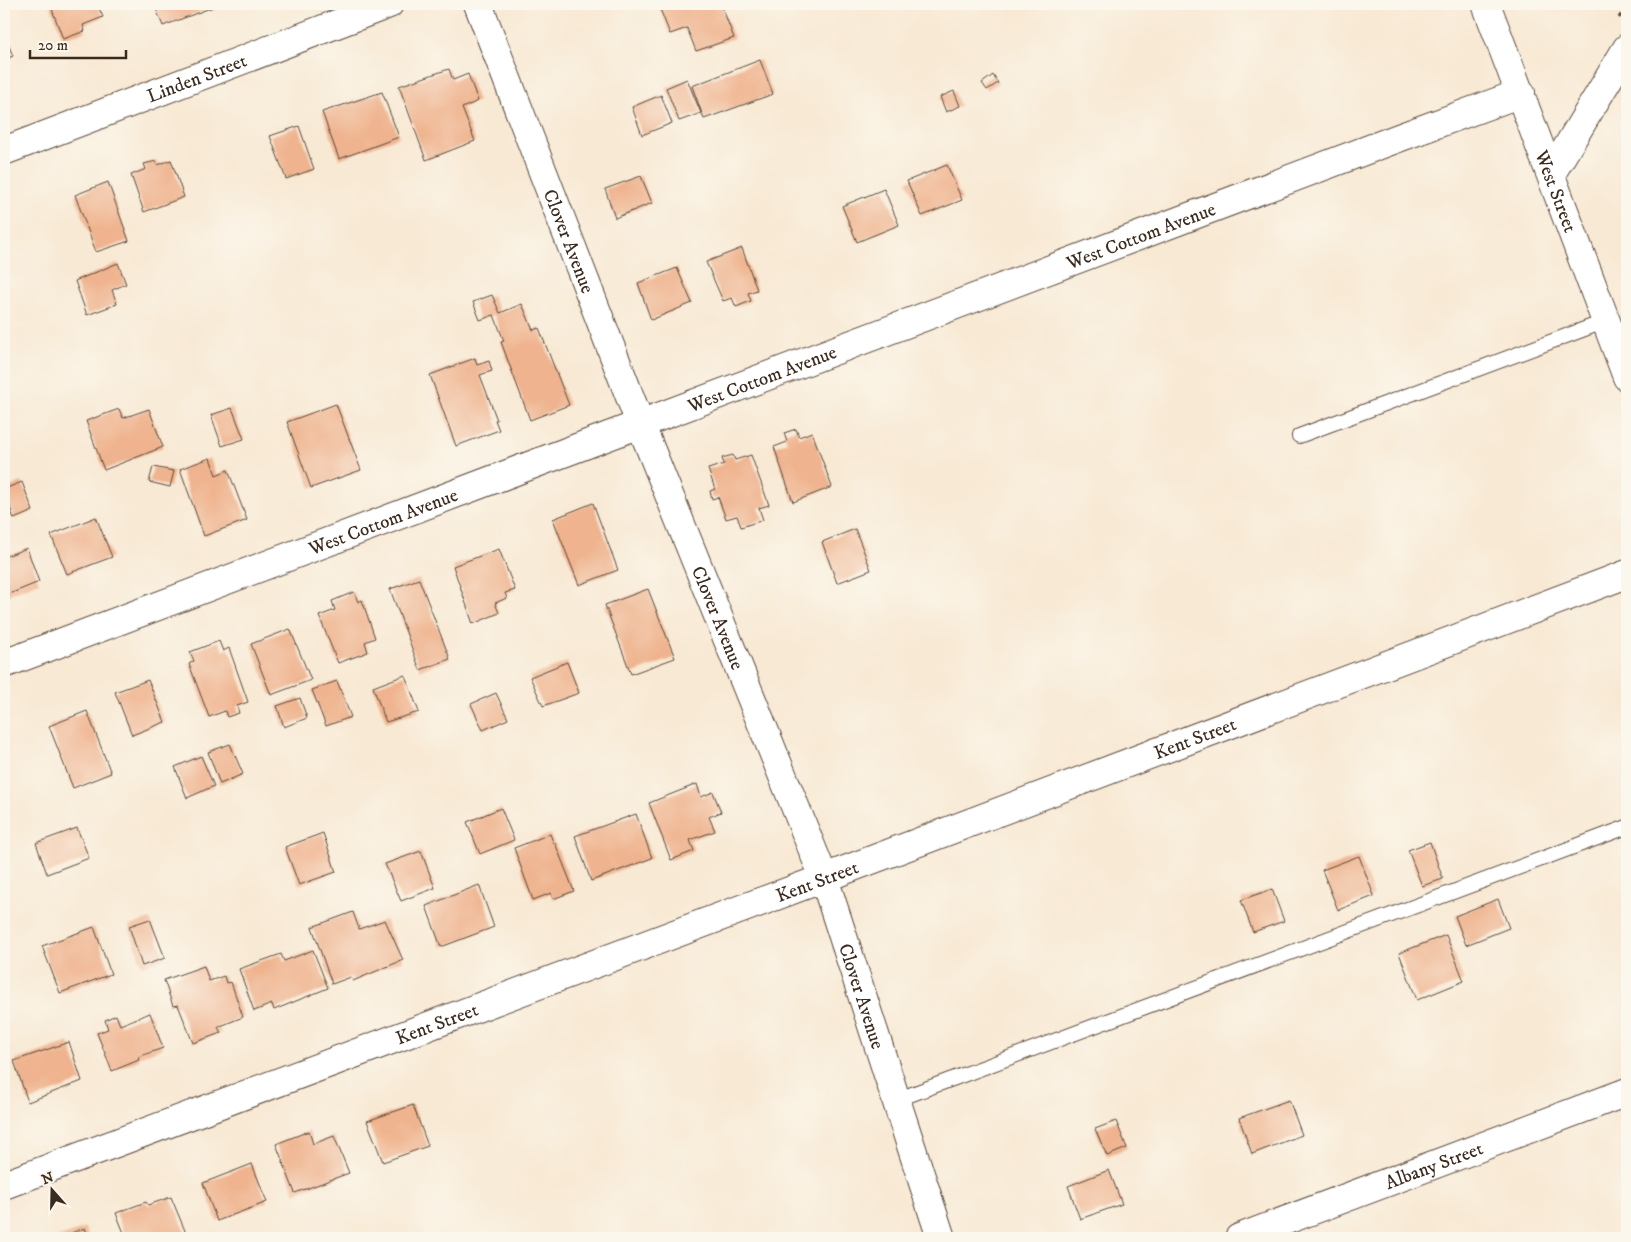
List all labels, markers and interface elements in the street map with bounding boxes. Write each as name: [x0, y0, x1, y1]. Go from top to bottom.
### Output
scale bar: [30, 28, 126, 60]
text: 20 m: [38, 36, 68, 55]
street label: Linden Street: [144, 49, 250, 108]
street label: West Street: [1529, 146, 1581, 236]
street label: Clover Avenue: [538, 186, 599, 297]
street label: West Cottom Avenue: [1063, 198, 1219, 275]
street label: West Cottom Avenue: [684, 341, 840, 418]
street label: West Cottom Avenue: [305, 484, 461, 561]
street label: Clover Avenue: [686, 563, 749, 673]
street label: Kent Street: [1151, 713, 1240, 765]
street label: Kent Street: [773, 856, 862, 908]
street label: Clover Avenue: [833, 941, 889, 1052]
street label: Kent Street: [393, 999, 482, 1050]
street label: Albany Street: [1382, 1137, 1486, 1195]
north arrow: [28, 1164, 78, 1214]
text: N: [39, 1168, 57, 1189]

